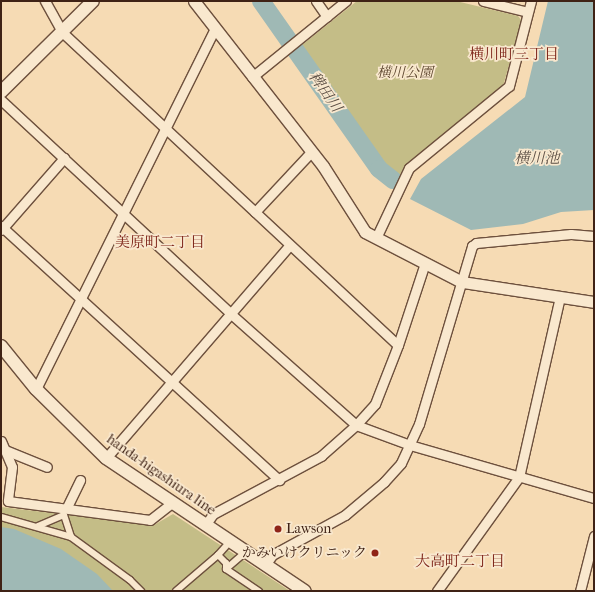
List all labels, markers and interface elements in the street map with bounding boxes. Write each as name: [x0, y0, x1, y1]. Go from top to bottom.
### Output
district label: 横川町三丁目: [469, 46, 559, 64]
park label: 横川公園: [377, 65, 433, 81]
water label: 稗田川: [305, 68, 345, 116]
water label: 横川池: [515, 150, 559, 168]
district label: 美原町二丁目: [115, 234, 205, 252]
street label: handa-higashiura line: [103, 431, 219, 519]
place label: Lawson: [286, 521, 331, 537]
marker: Lawson: [273, 524, 283, 534]
place label: かみいけクリニック: [241, 545, 367, 561]
marker: かみいけクリニック: [370, 548, 380, 558]
district label: 大高町二丁目: [415, 553, 505, 571]

